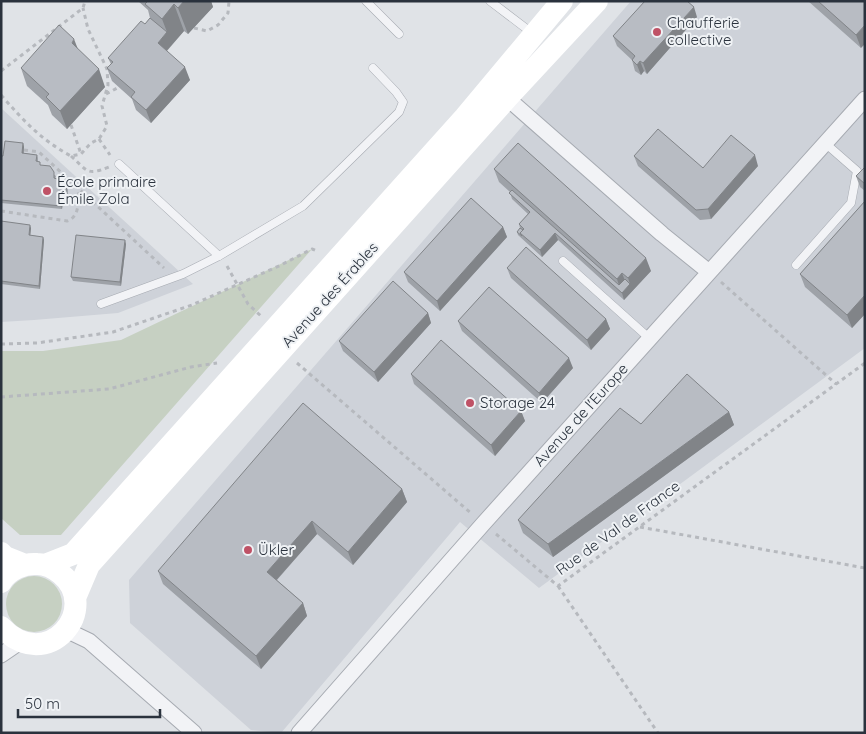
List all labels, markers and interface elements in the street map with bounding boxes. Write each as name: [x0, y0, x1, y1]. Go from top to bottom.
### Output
place label: Chaufferie collective: [667, 13, 740, 49]
marker: Chaufferie collective: [651, 26, 663, 38]
place label: École primaire Émile Zola: [57, 172, 156, 208]
marker: École primaire Émile Zola: [41, 185, 53, 197]
street label: Avenue des Érables: [277, 238, 382, 351]
street label: Avenue de l'Europe: [529, 359, 632, 470]
place label: Storage 24: [480, 393, 555, 412]
marker: Storage 24: [464, 397, 476, 409]
street label: Rue de Val de France: [552, 476, 683, 579]
place label: Ükler: [258, 540, 294, 559]
marker: Ükler: [242, 544, 254, 556]
scale bar: [18, 686, 160, 718]
text: 50 m: [25, 694, 60, 713]

